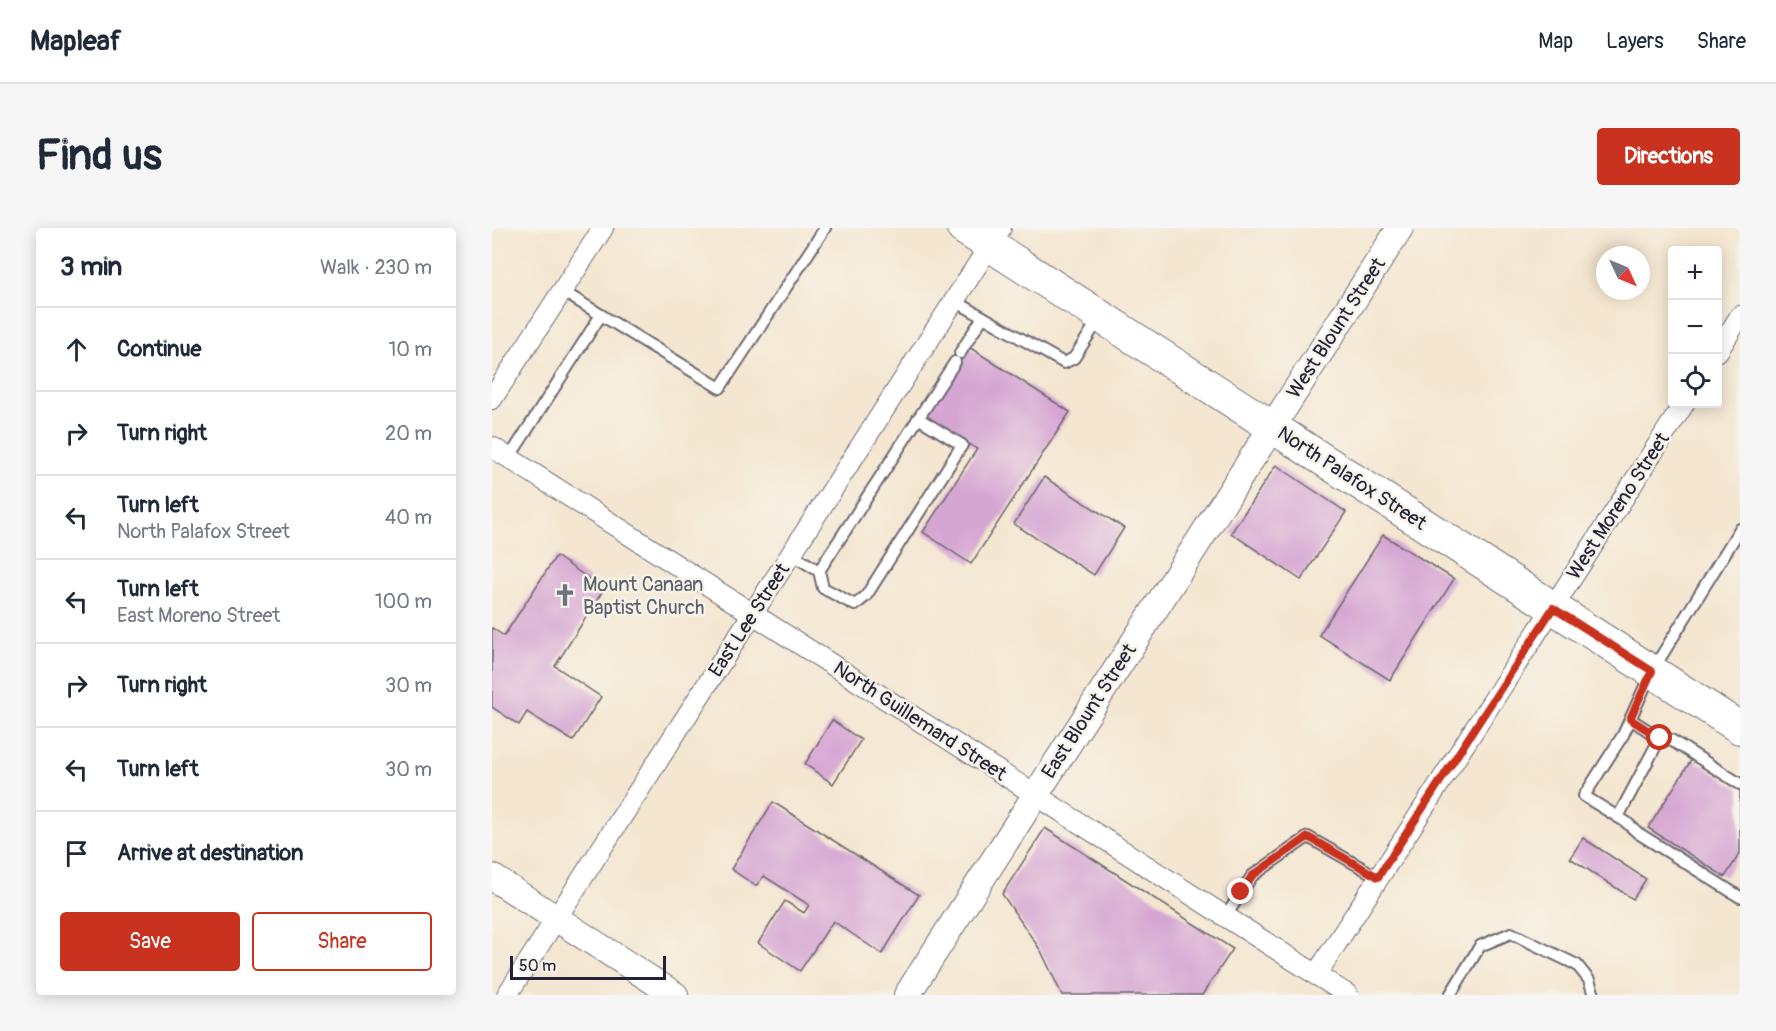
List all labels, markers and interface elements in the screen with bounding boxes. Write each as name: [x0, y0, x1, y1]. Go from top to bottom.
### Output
text: Mapleaf: [30, 24, 121, 59]
text: Map: [1538, 28, 1573, 55]
text: Layers: [1606, 28, 1664, 55]
text: Share: [1697, 28, 1746, 55]
button: Directions: [1597, 128, 1740, 185]
text: Find us: [36, 130, 162, 182]
north arrow: [1596, 246, 1650, 300]
map controls: [1668, 246, 1722, 408]
button: +: [1668, 246, 1722, 300]
text: 3 min: [60, 251, 122, 283]
street label: West Blount Street: [1281, 252, 1391, 403]
text: Walk · 230 m: [320, 255, 432, 280]
button: −: [1668, 300, 1722, 354]
icon: ahead: [60, 333, 93, 366]
text: Continue: [117, 335, 201, 363]
text: 10 m: [388, 337, 432, 362]
button: locate: [1668, 354, 1722, 408]
icon: right: [60, 417, 93, 450]
text: Turn right: [117, 419, 207, 447]
street label: North Palafox Street: [1273, 420, 1432, 536]
text: 20 m: [385, 421, 432, 446]
street label: West Moreno Street: [1561, 427, 1675, 584]
text: Turn left: [117, 491, 199, 519]
icon: left: [60, 501, 93, 534]
text: 40 m: [385, 505, 432, 530]
text: North Palafox Street: [117, 519, 290, 544]
street label: East Lee Street: [703, 558, 796, 682]
place label: Mount Canaan Baptist Church: [583, 572, 704, 620]
text: Turn left: [117, 575, 199, 603]
church icon: Mount Canaan Baptist Church: [552, 582, 578, 608]
icon: left: [60, 585, 93, 618]
text: 100 m: [375, 589, 432, 614]
text: East Moreno Street: [117, 603, 280, 628]
street label: East Blount Street: [1036, 638, 1142, 783]
street label: North Guillemard Street: [829, 656, 1012, 787]
icon: right: [60, 669, 93, 702]
text: Turn right: [117, 671, 207, 699]
text: 30 m: [385, 673, 432, 698]
route start: [1646, 724, 1672, 750]
icon: left: [60, 753, 93, 786]
text: Turn left: [117, 755, 199, 783]
text: 30 m: [385, 757, 432, 782]
icon: arrive: [60, 837, 93, 870]
text: Arrive at destination: [117, 839, 303, 867]
route end: [1227, 878, 1253, 904]
button: Save: [60, 912, 240, 971]
button: Share: [252, 912, 432, 971]
scale bar: [510, 953, 666, 980]
text: 50 m: [519, 956, 556, 976]

